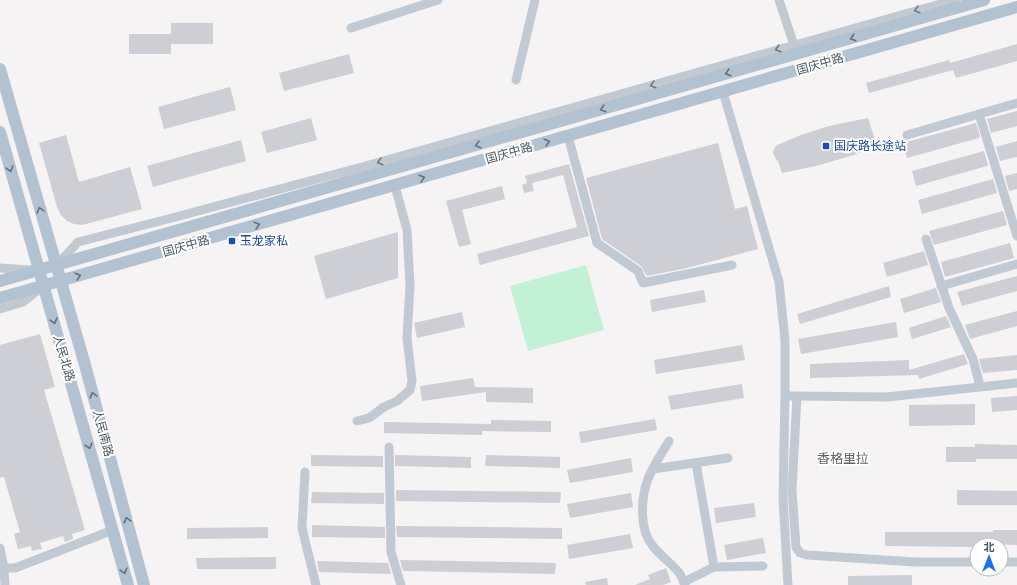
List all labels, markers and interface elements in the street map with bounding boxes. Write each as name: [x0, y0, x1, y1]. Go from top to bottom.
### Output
one-way arrow: [914, 6, 920, 14]
one-way arrow: [849, 33, 856, 42]
one-way arrow: [775, 44, 782, 53]
street label: 国庆中路: [795, 51, 845, 78]
one-way arrow: [724, 69, 731, 77]
one-way arrow: [650, 80, 657, 88]
one-way arrow: [599, 104, 606, 113]
one-way arrow: [543, 138, 550, 147]
place label: 国庆路长途站: [834, 139, 906, 154]
one-way arrow: [474, 140, 481, 149]
street label: 国庆中路: [484, 140, 534, 167]
marker: 国庆路长途站: [821, 141, 831, 151]
one-way arrow: [377, 157, 384, 166]
one-way arrow: [6, 166, 14, 173]
one-way arrow: [418, 174, 425, 183]
one-way arrow: [36, 207, 45, 214]
one-way arrow: [253, 221, 260, 230]
street label: 国庆中路: [161, 233, 211, 260]
place label: 玉龙家私: [240, 234, 288, 249]
marker: 玉龙家私: [227, 236, 237, 246]
one-way arrow: [74, 272, 81, 281]
one-way arrow: [49, 317, 58, 324]
street label: 人民北路: [50, 333, 77, 383]
one-way arrow: [89, 392, 98, 399]
street label: 人民南路: [89, 408, 116, 458]
one-way arrow: [84, 442, 93, 449]
district label: 香格里拉: [817, 451, 869, 467]
one-way arrow: [123, 517, 132, 524]
north arrow: [969, 537, 1009, 577]
text: 北: [984, 541, 995, 554]
one-way arrow: [120, 568, 128, 575]

